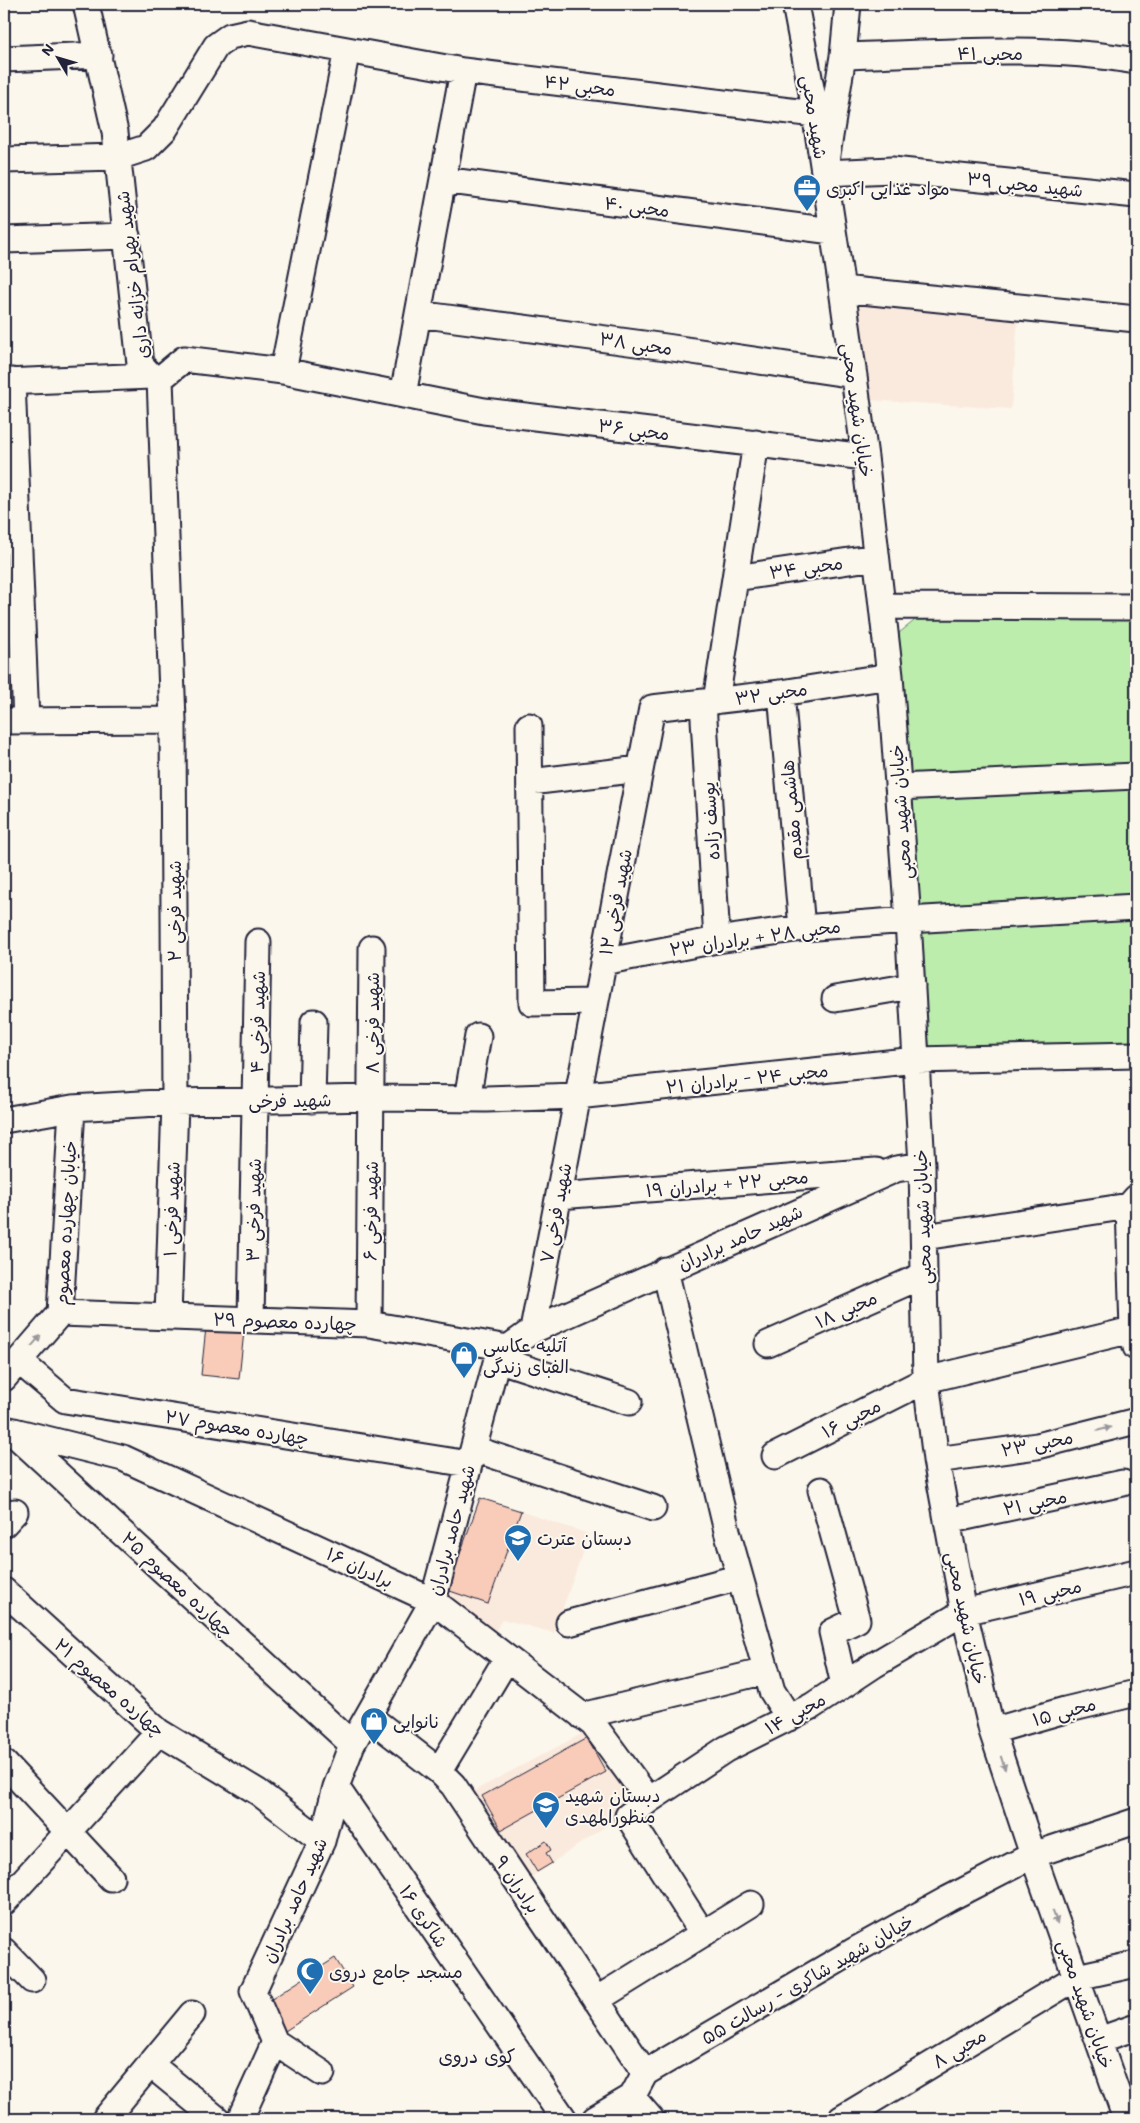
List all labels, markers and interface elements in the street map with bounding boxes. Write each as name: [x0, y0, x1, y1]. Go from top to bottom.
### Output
north arrow: [32, 32, 82, 82]
text: N: [37, 40, 58, 60]
street label: محبی ۴۱: [957, 41, 1023, 65]
street label: محبی ۴۲: [543, 69, 617, 101]
street label: شهید محبی: [797, 73, 833, 161]
street label: شهید محبی ۳۹: [966, 166, 1084, 202]
office icon: مواد غذایی اکبری: [792, 173, 822, 212]
place label: مواد غذایی اکبری: [826, 176, 950, 200]
street label: شهید بهرام خزانه داری: [110, 189, 157, 360]
street label: محبی ۴۰: [603, 190, 671, 222]
street label: محبی ۳۸: [598, 326, 674, 360]
street label: خیابان شهید محبی: [837, 341, 879, 479]
street label: محبی ۳۶: [597, 413, 671, 445]
street label: محبی ۳۴: [768, 550, 844, 584]
street label: محبی ۳۲: [733, 676, 809, 710]
street label: خیابان شهید محبی: [883, 744, 917, 880]
street label: هاشمی مقدم: [775, 759, 810, 861]
street label: یوسف زاده: [695, 781, 725, 861]
street label: شهید فرخی ۱۲: [593, 847, 637, 957]
street label: شهید فرخی ۲: [162, 860, 186, 962]
street label: محبی ۲۸ + برادران ۲۳: [668, 913, 842, 961]
street label: شهید فرخی ۴: [244, 971, 270, 1073]
street label: شهید فرخی ۸: [360, 972, 384, 1074]
street label: محبی ۲۴ - برادران ۲۱: [665, 1058, 829, 1098]
street label: شهید فرخی: [248, 1087, 332, 1113]
street label: خیابان چهارده معصوم: [49, 1140, 84, 1306]
street label: خیابان شهید محبی: [908, 1149, 936, 1285]
street label: شهید فرخی ۳: [240, 1158, 266, 1262]
street label: شهید فرخی ۱: [157, 1161, 185, 1257]
street label: شهید فرخی ۶: [357, 1161, 383, 1261]
street label: شهید فرخی ۷: [534, 1161, 576, 1265]
street label: محبی ۲۲ + برادران ۱۹: [645, 1164, 809, 1202]
street label: شهید حامد برادران: [674, 1199, 806, 1275]
street label: محبی ۱۸: [811, 1285, 881, 1333]
street label: چهارده معصوم ۲۹: [213, 1306, 357, 1339]
place label: آتلیه عکاسی الفبای زندگی: [483, 1333, 569, 1378]
one-way arrow: [30, 1336, 42, 1348]
shop icon: آتلیه عکاسی الفبای زندگی: [449, 1340, 479, 1379]
street label: محبی ۱۶: [817, 1393, 885, 1443]
street label: چهارده معصوم ۲۷: [163, 1404, 311, 1453]
street label: محبی ۲۳: [999, 1424, 1075, 1462]
one-way arrow: [1096, 1425, 1112, 1433]
street label: شهید حامد برادران: [422, 1462, 480, 1598]
street label: محبی ۲۱: [1001, 1484, 1069, 1520]
school or university icon: دبستان عترت: [503, 1523, 533, 1562]
street label: چهارده معصوم ۲۵: [115, 1526, 239, 1644]
place label: دبستان عترت: [537, 1526, 632, 1550]
street label: برادران ۱۶: [323, 1541, 397, 1593]
street label: خیابان شهید محبی: [941, 1549, 993, 1687]
street label: محبی ۱۹: [1016, 1573, 1084, 1611]
street label: چهارده معصوم ۲۱: [48, 1632, 170, 1744]
street label: محبی ۱۴: [760, 1686, 830, 1740]
street label: محبی ۱۵: [1030, 1691, 1098, 1731]
shop icon: نانوایی: [359, 1706, 389, 1745]
place label: نانوایی: [393, 1709, 440, 1733]
one-way arrow: [999, 1756, 1007, 1771]
place label: دبستان شهید منظورالمهدی: [565, 1783, 661, 1828]
school or university icon: دبستان شهید منظورالمهدی: [531, 1790, 561, 1829]
street label: شهید حامد برادران: [256, 1834, 332, 1966]
street label: برادران ۹: [490, 1850, 546, 1918]
street label: شاکری ۱۶: [394, 1880, 454, 1952]
street label: خیابان شهید شاکری - رسالت ۵۵: [697, 1908, 917, 2050]
one-way arrow: [1051, 1910, 1059, 1925]
street label: خیابان شهید محبی: [1053, 1936, 1119, 2072]
mosque icon: مسجد جامع دروی: [295, 1956, 325, 1995]
place label: مسجد جامع دروی: [329, 1959, 463, 1985]
street label: محبی ۸: [928, 2023, 990, 2073]
district label: کوی دروی: [439, 2043, 515, 2068]

